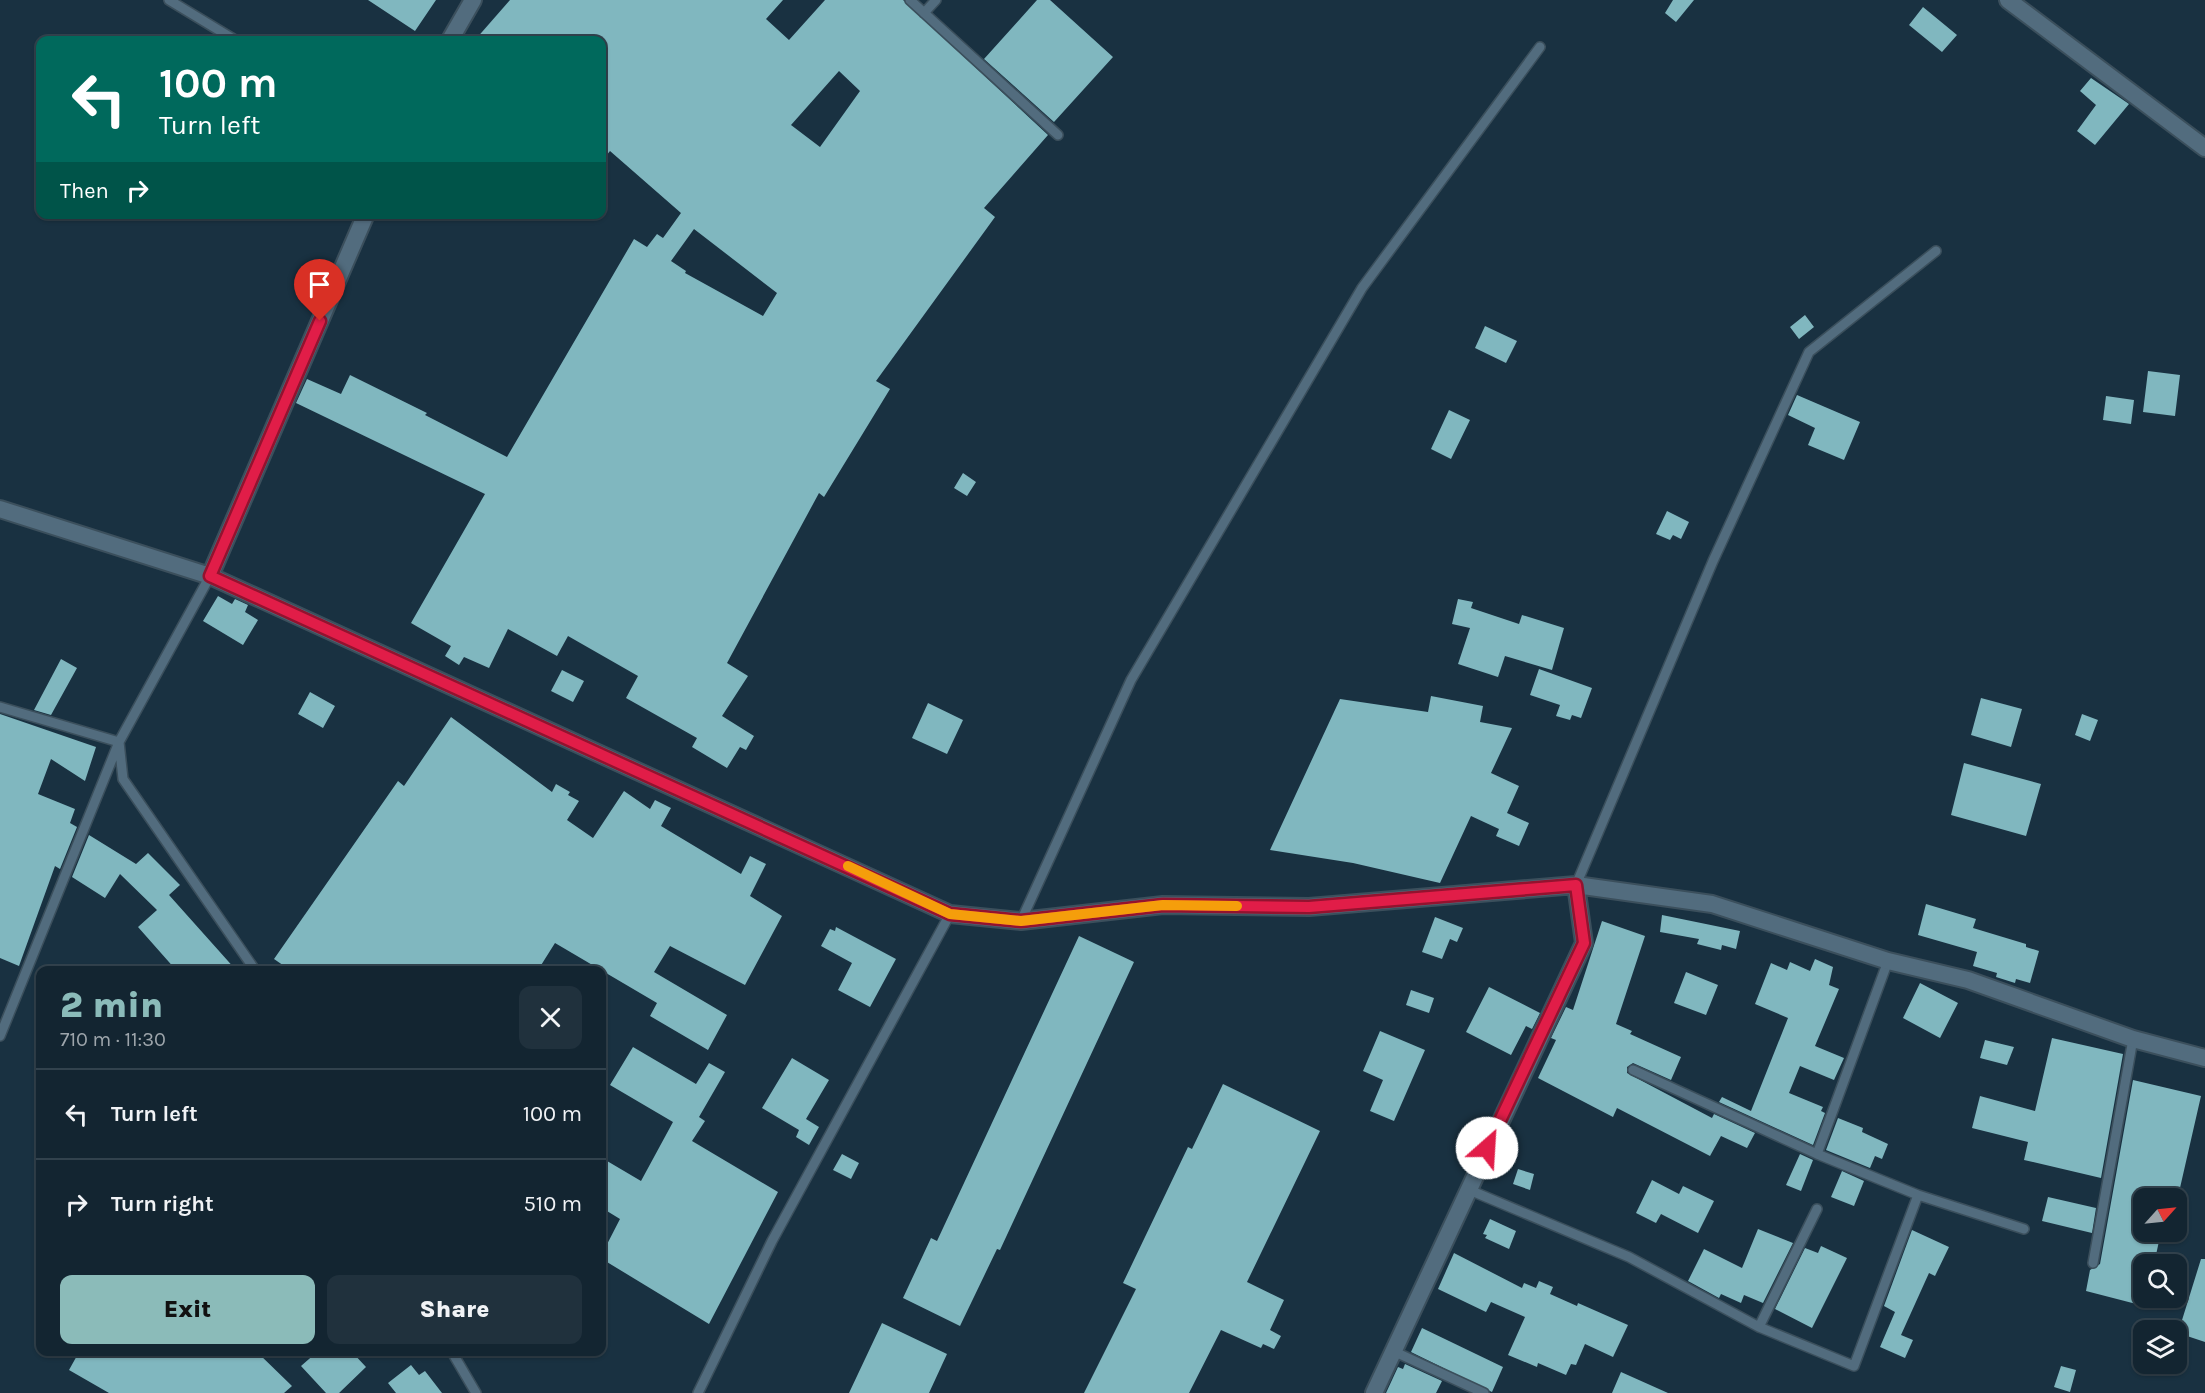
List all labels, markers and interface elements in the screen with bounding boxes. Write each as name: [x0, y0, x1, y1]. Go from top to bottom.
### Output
text: 100 m: [159, 58, 278, 108]
icon: left: [60, 60, 138, 138]
text: Turn left: [159, 109, 260, 141]
icon: right: [121, 174, 154, 207]
text: Then: [60, 178, 109, 204]
pin: [294, 259, 345, 321]
icon: arrive: [303, 268, 336, 301]
text: 2 min: [60, 984, 163, 1026]
button: close: [519, 986, 582, 1049]
text: 710 m · 11:30: [60, 1028, 166, 1051]
icon: left: [60, 1098, 93, 1131]
text: Turn left: [111, 1101, 198, 1127]
text: 100 m: [523, 1101, 582, 1127]
position arrow: [1455, 1116, 1519, 1180]
icon: right: [60, 1188, 93, 1221]
north arrow: [2133, 1188, 2187, 1242]
map controls: [2133, 1188, 2187, 1374]
text: Turn right: [111, 1191, 214, 1217]
text: 510 m: [523, 1191, 582, 1217]
button: search: [2133, 1254, 2187, 1308]
button: Exit: [60, 1275, 315, 1344]
button: Share: [327, 1275, 582, 1344]
button: layers: [2133, 1320, 2187, 1374]

